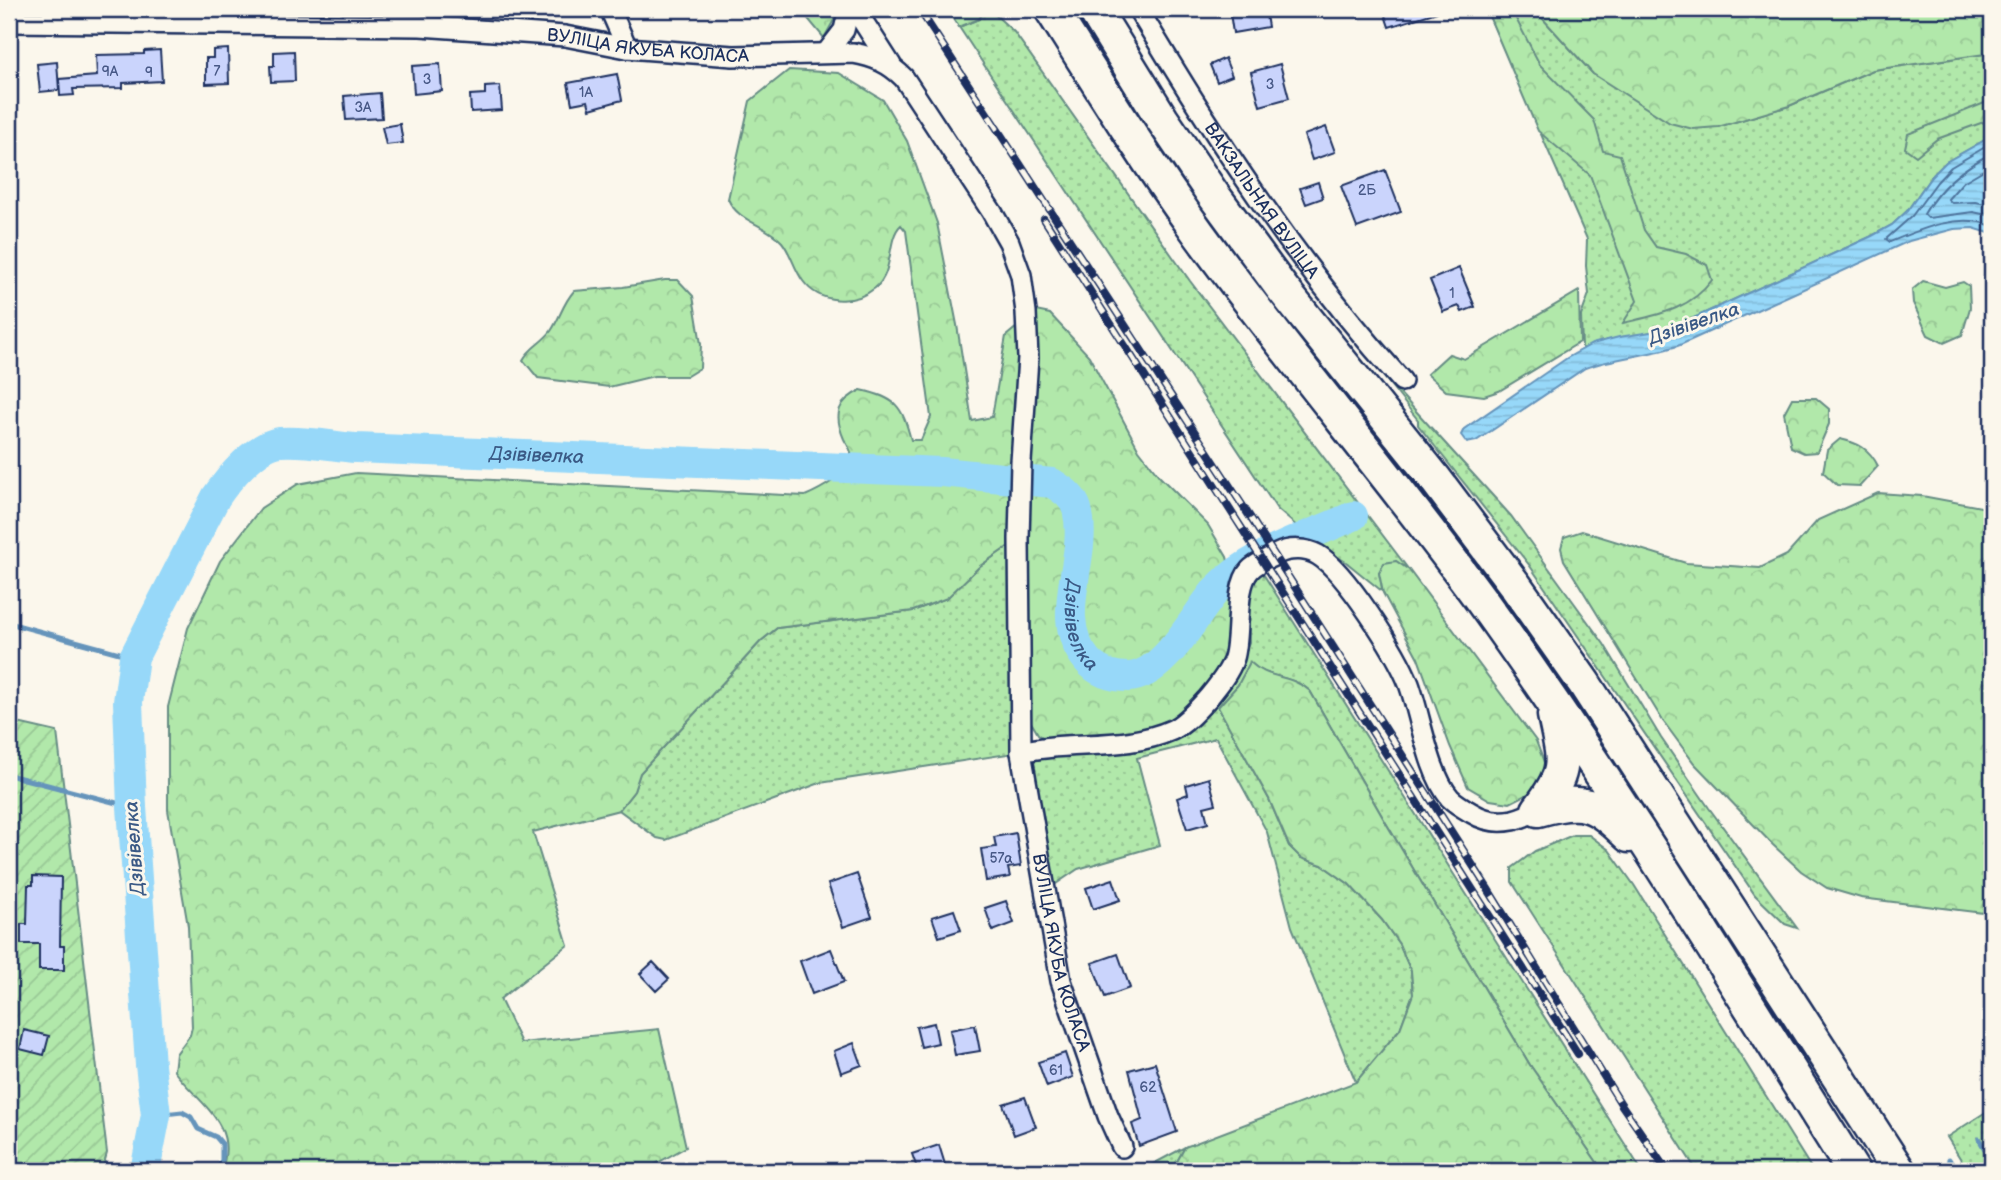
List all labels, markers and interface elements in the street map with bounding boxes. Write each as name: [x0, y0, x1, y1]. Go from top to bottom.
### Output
street label: ВУЛІЦА ЯКУБА КОЛАСА: [546, 24, 749, 67]
house number: 9А: [102, 63, 119, 80]
house number: 7: [214, 63, 221, 80]
house number: 9: [145, 64, 153, 81]
house number: 3: [423, 71, 431, 88]
house number: 3: [1266, 76, 1274, 93]
house number: 1А: [579, 84, 593, 101]
house number: 3А: [354, 99, 372, 116]
street label: ВАКЗАЛЬНАЯ ВУЛІЦА: [1200, 119, 1324, 282]
house number: 2Б: [1358, 182, 1376, 199]
house number: 1: [1449, 285, 1455, 302]
water label: Дзівівелка: [1645, 298, 1742, 351]
water label: Дзівівелка: [488, 442, 585, 469]
water label: Дзівівелка: [1059, 578, 1103, 676]
water label: Дзівівелка: [120, 800, 150, 897]
house number: 57а: [989, 850, 1013, 867]
street label: ВУЛІЦА ЯКУБА КОЛАСА: [1028, 852, 1095, 1054]
house number: 61: [1049, 1062, 1063, 1079]
house number: 62: [1140, 1079, 1157, 1096]

